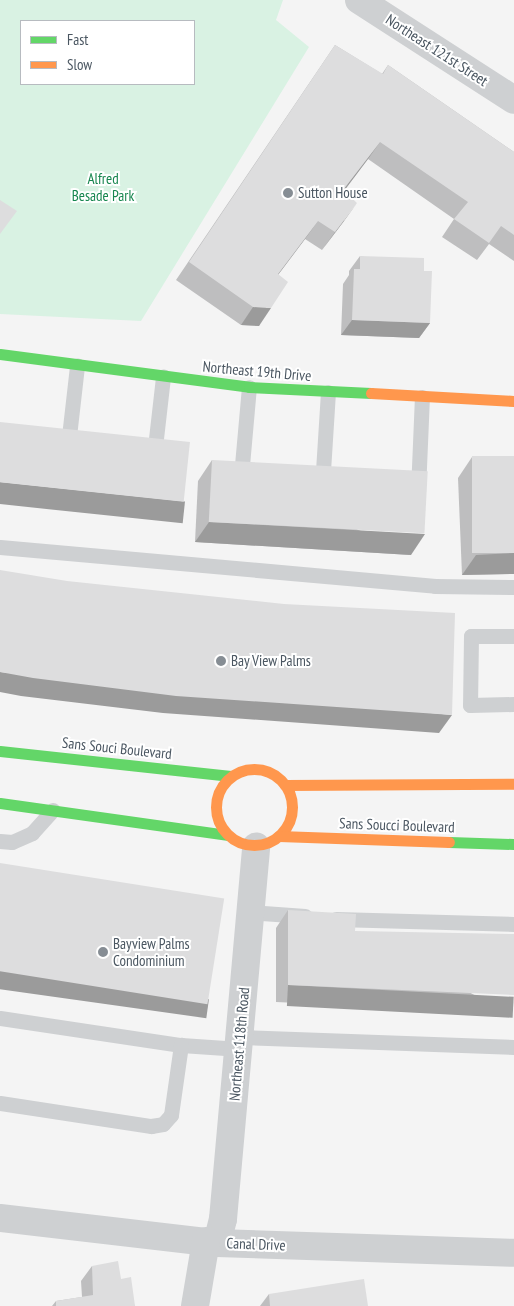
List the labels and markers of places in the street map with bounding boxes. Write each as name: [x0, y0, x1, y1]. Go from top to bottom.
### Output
place label: Sutton House: [298, 184, 368, 202]
marker: Sutton House: [282, 187, 294, 199]
place label: Bay View Palms: [231, 652, 312, 670]
marker: Bay View Palms: [215, 655, 227, 667]
place label: Bayview Palms Condominium: [113, 934, 190, 969]
marker: Bayview Palms Condominium: [97, 946, 109, 958]

